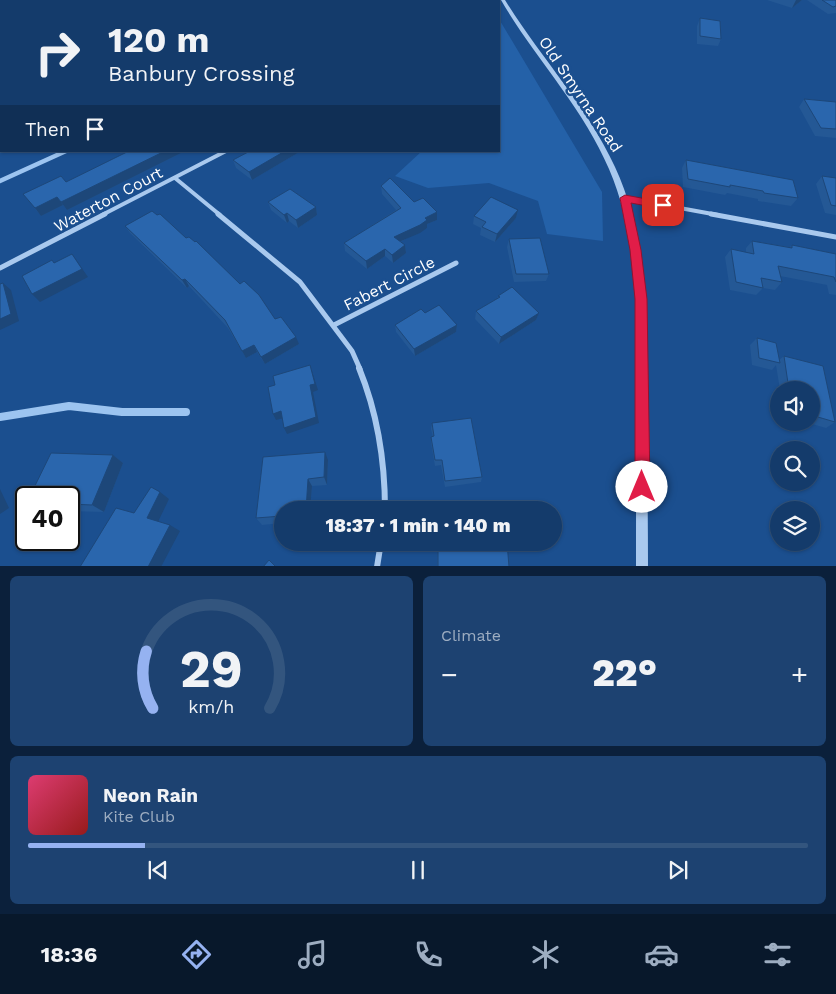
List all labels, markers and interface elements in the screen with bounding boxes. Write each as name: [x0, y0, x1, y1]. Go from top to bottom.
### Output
text: 120 m: [108, 19, 209, 61]
icon: right: [25, 20, 90, 85]
street label: Old Smyrna Road: [535, 33, 626, 156]
text: Banbury Crossing: [108, 61, 294, 86]
icon: arrive: [81, 115, 109, 143]
text: Then: [25, 118, 71, 141]
street label: Waterton Court: [51, 163, 166, 236]
pin: [642, 184, 684, 226]
icon: arrive: [649, 191, 677, 219]
street label: Fabert Circle: [340, 252, 438, 315]
map controls: [770, 381, 820, 551]
button: sound: [770, 381, 820, 431]
button: search: [770, 441, 820, 491]
position arrow: [615, 460, 667, 512]
speed limit sign: 40: [15, 486, 80, 551]
button: layers: [770, 501, 820, 551]
text: 18:37 · 1 min · 140 m: [326, 514, 510, 537]
text: Climate: [441, 626, 501, 645]
text: 29: [180, 639, 243, 700]
text: 22°: [592, 651, 657, 695]
text: −: [441, 658, 458, 691]
text: +: [791, 658, 808, 691]
text: km/h: [188, 696, 235, 717]
text: Neon Rain: [103, 784, 198, 807]
text: Kite Club: [103, 807, 175, 826]
icon: previous: [144, 856, 172, 884]
icon: pause: [404, 856, 432, 884]
icon: next: [664, 856, 692, 884]
icon: directions: [179, 937, 214, 972]
icon: music: [295, 937, 330, 972]
icon: phone: [411, 937, 446, 972]
icon: climate: [528, 937, 563, 972]
icon: car: [644, 937, 679, 972]
icon: filters: [760, 937, 795, 972]
text: 18:36: [41, 942, 97, 967]

